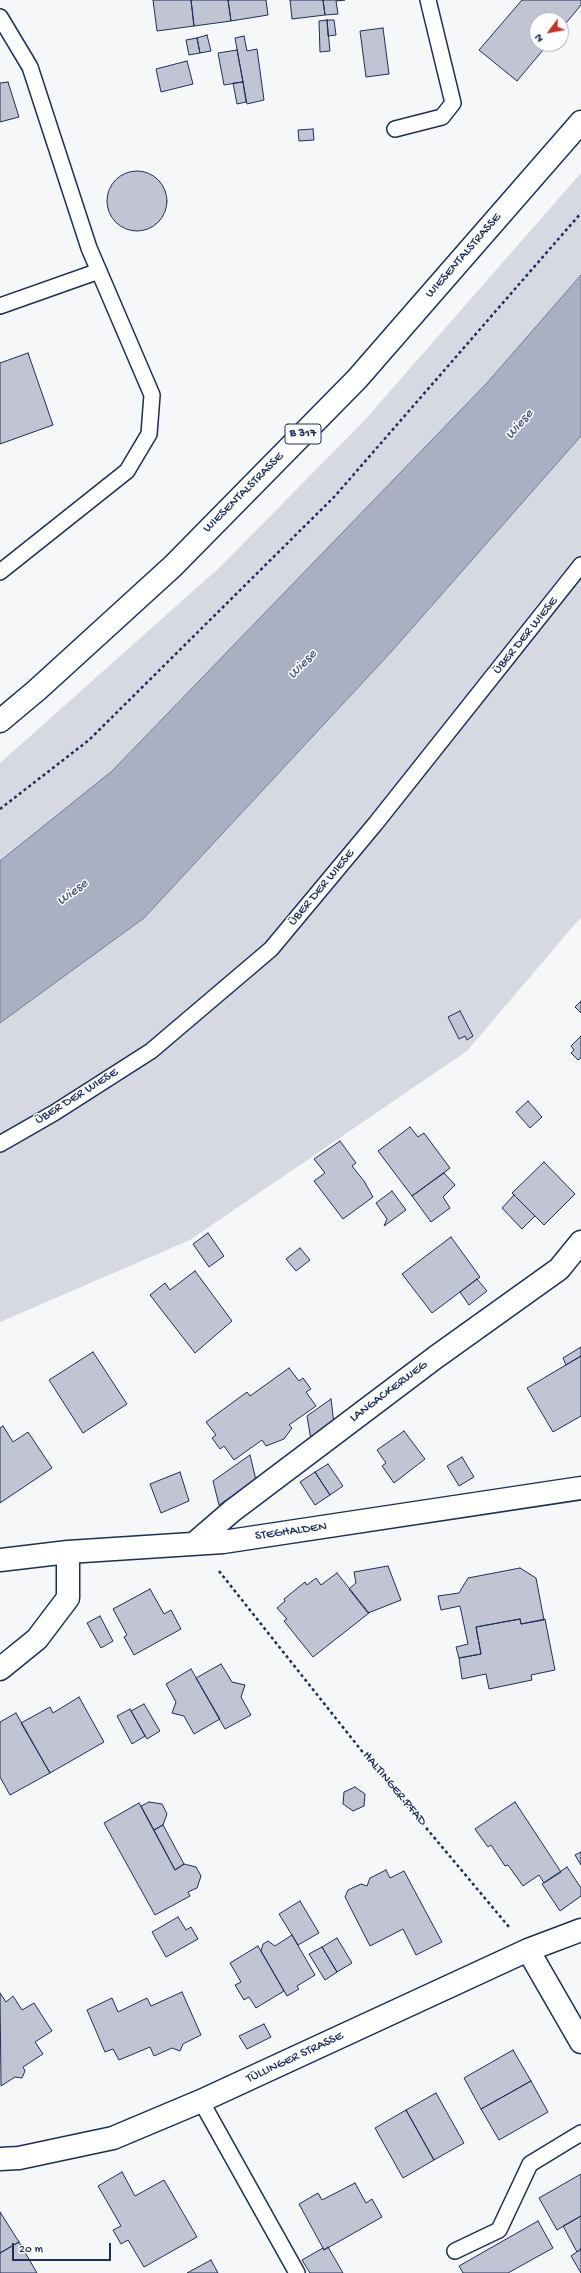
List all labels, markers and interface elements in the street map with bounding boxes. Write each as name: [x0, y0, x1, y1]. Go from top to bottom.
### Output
north arrow: [529, 12, 569, 52]
text: N: [533, 32, 547, 44]
street label: WIESENTALSTRASSE: [423, 210, 505, 302]
water label: Wiese: [502, 406, 538, 444]
road number: B 317: [285, 424, 321, 444]
street label: WIESENTALSTRASSE: [200, 449, 288, 537]
street label: ÜBER DER WIESE: [490, 594, 562, 678]
water label: Wiese: [285, 647, 321, 683]
street label: ÜBER DER WIESE: [285, 847, 359, 929]
water label: Wiese: [54, 876, 92, 910]
street label: ÜBER DER WIESE: [33, 1065, 121, 1129]
street label: LANGACKERWEG: [347, 1358, 431, 1426]
street label: STEGHALDEN: [254, 1519, 328, 1545]
street label: HALTINGER PFAD: [358, 1749, 430, 1829]
street label: TÜLLINGER STRASSE: [244, 2029, 346, 2087]
scale bar: [14, 2235, 113, 2261]
text: 20 m: [19, 2243, 43, 2257]

